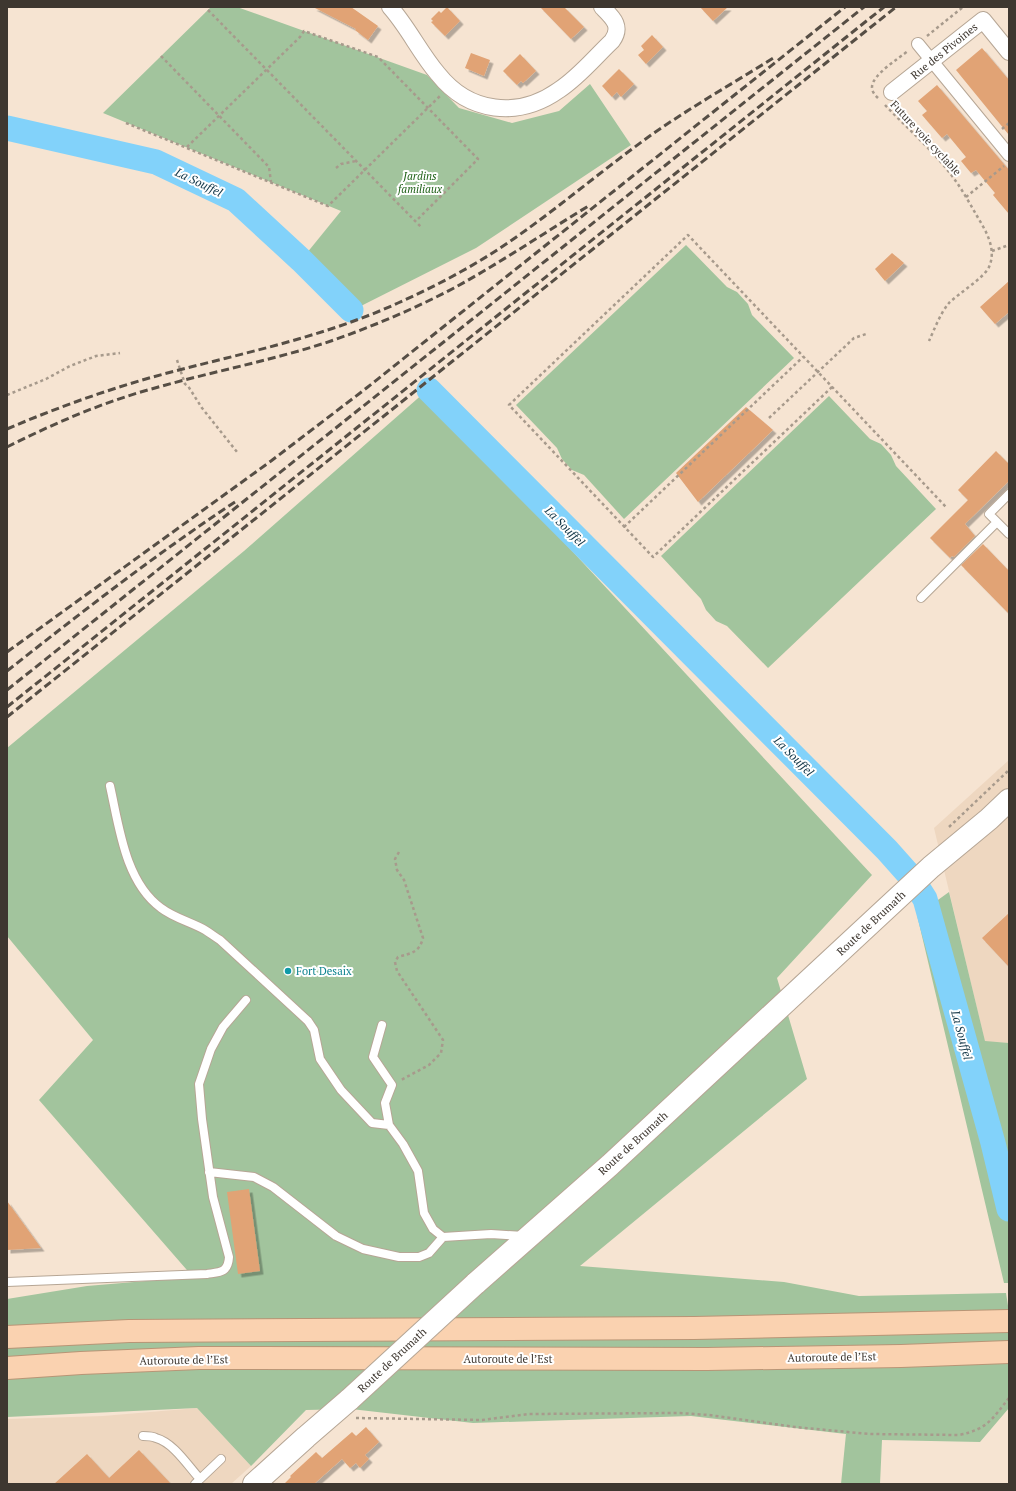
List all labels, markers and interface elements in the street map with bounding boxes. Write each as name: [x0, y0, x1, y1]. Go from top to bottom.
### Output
street label: Rue des Pivoines: [908, 20, 980, 82]
street label: Future voie cyclable: [888, 98, 965, 179]
water label: La Souffel: [172, 164, 226, 200]
park label: Jardins familiaux: [397, 169, 443, 196]
water label: La Souffel: [541, 502, 589, 550]
water label: La Souffel: [770, 732, 818, 780]
street label: Route de Brumath: [834, 887, 909, 958]
place label: Fort Desaix: [296, 964, 352, 978]
marker: Fort Desaix: [283, 966, 293, 976]
water label: La Souffel: [948, 1008, 976, 1062]
street label: Route de Brumath: [595, 1108, 671, 1178]
street label: Route de Brumath: [355, 1324, 430, 1395]
street label: Autoroute de l’Est: [787, 1349, 877, 1365]
street label: Autoroute de l’Est: [139, 1352, 229, 1368]
street label: Autoroute de l’Est: [464, 1352, 552, 1366]

